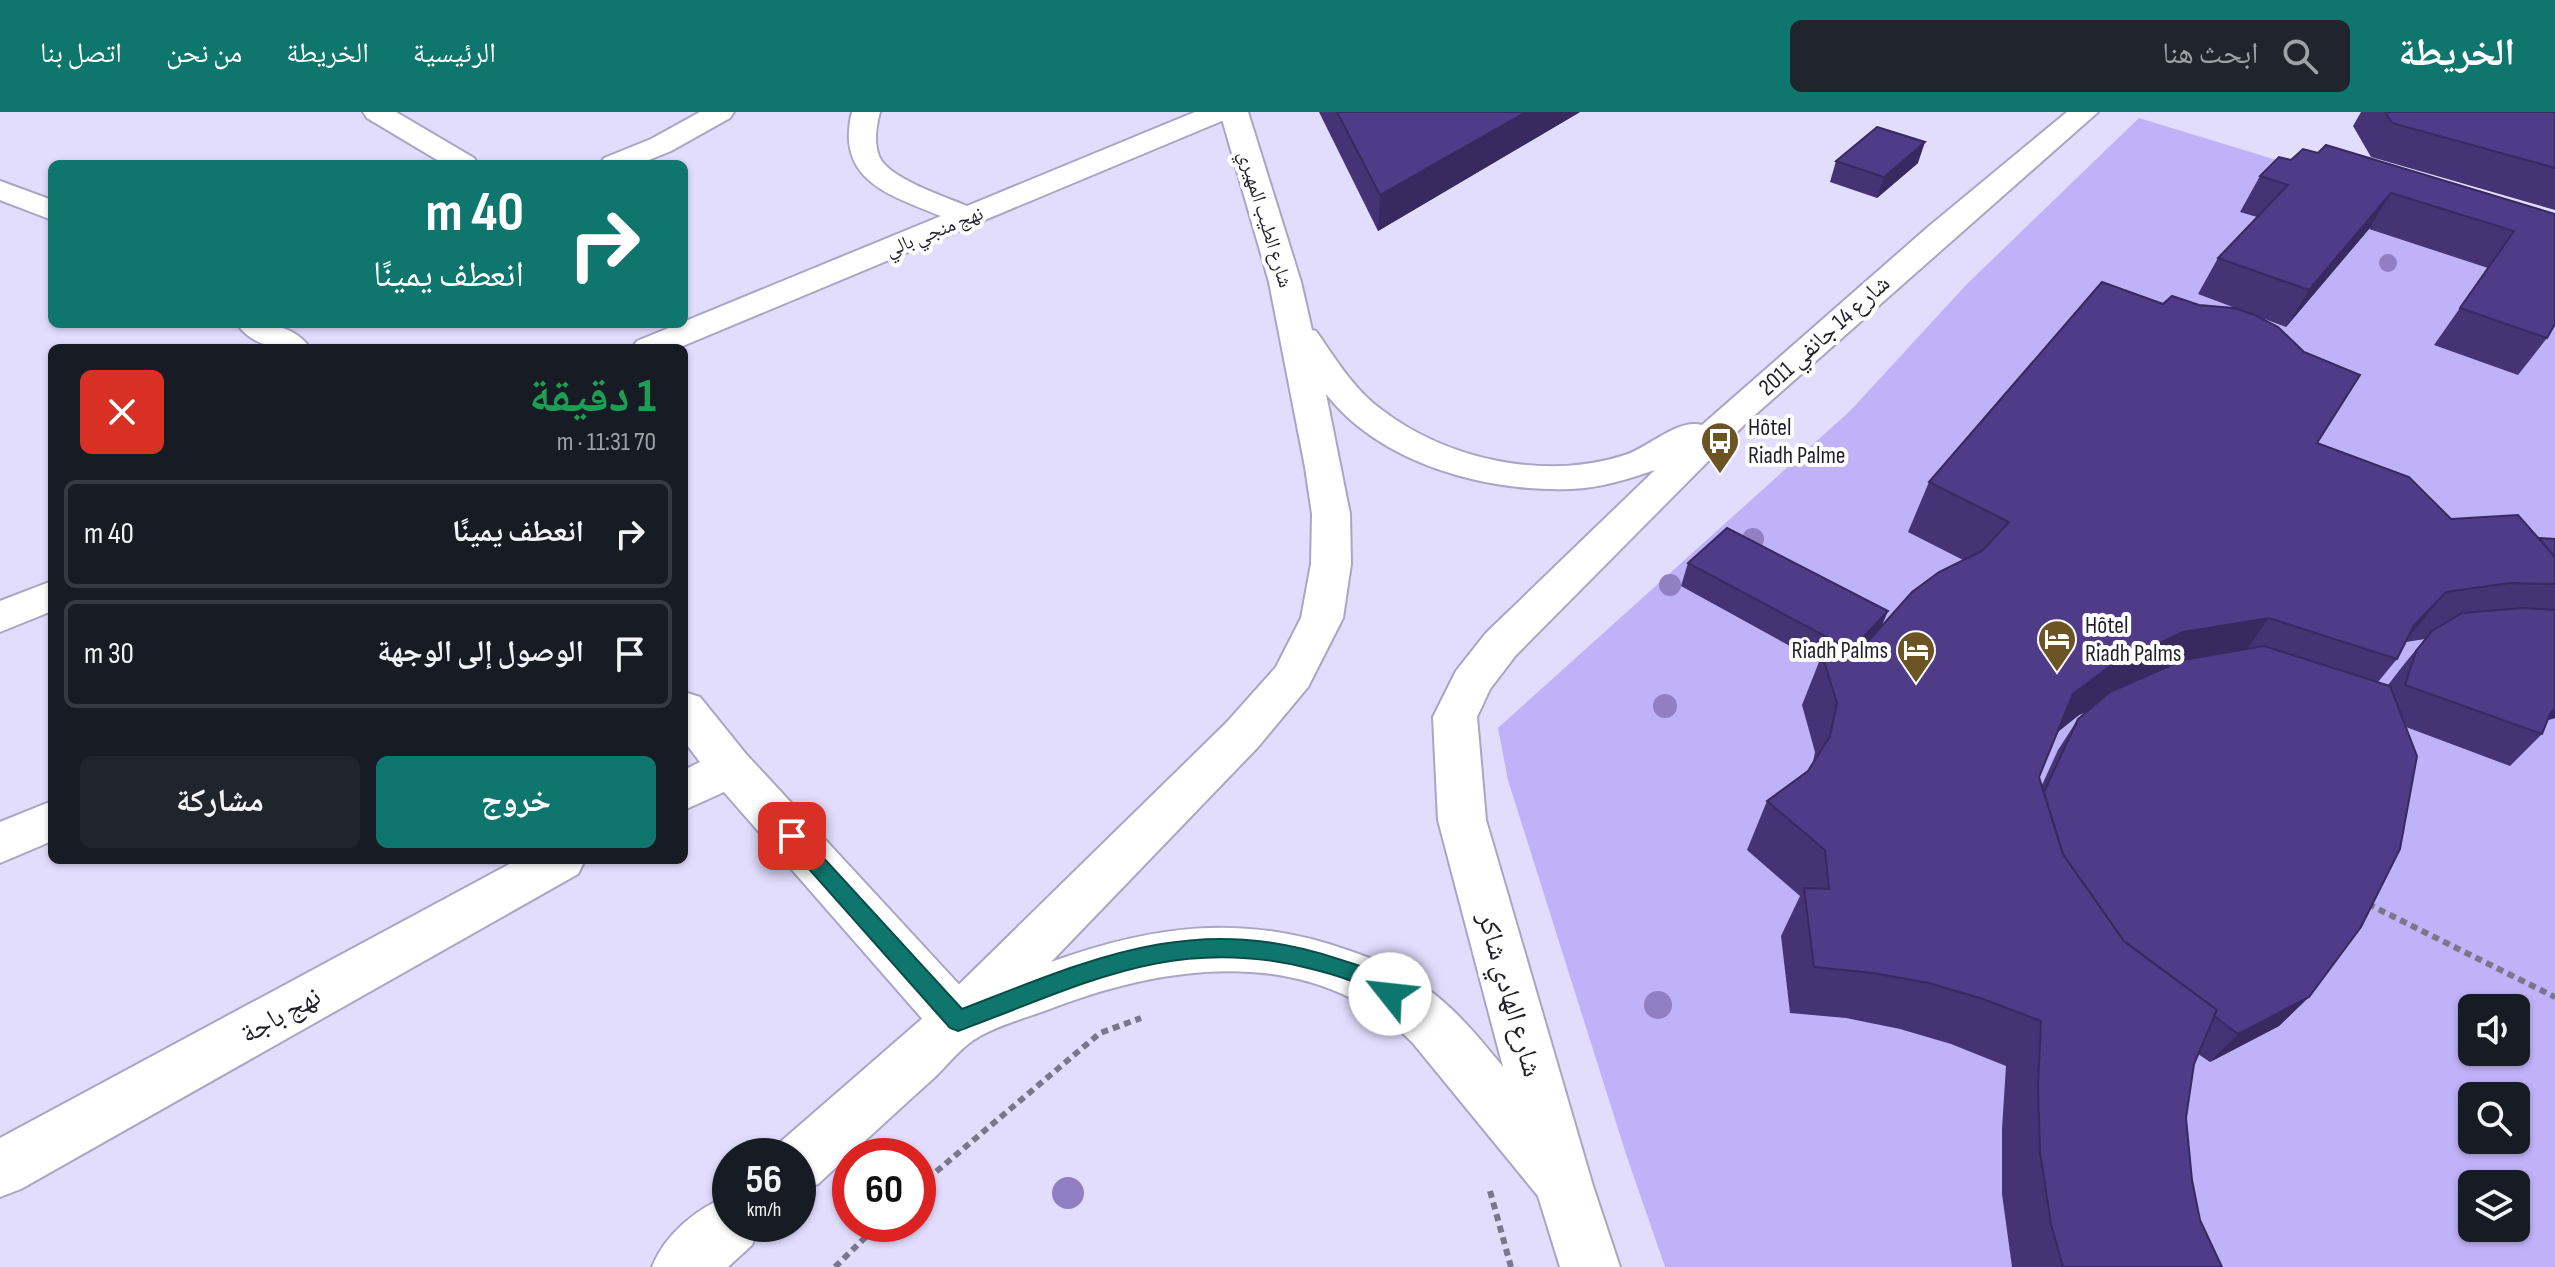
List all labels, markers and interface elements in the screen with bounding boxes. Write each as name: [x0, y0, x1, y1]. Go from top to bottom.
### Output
search box: [1790, 20, 2350, 92]
text: الخريطة: [2398, 31, 2515, 76]
icon: search: [2278, 34, 2322, 78]
text: ابحث هنا: [2162, 36, 2258, 72]
text: اتصل بنا: [40, 37, 122, 70]
text: من نحن: [166, 37, 242, 70]
text: الخريطة: [286, 37, 369, 70]
text: الرئيسية: [413, 37, 496, 70]
street label: شارع الطيب المهيري: [1230, 148, 1297, 292]
text: 40 m: [425, 180, 524, 247]
icon: right: [552, 192, 656, 296]
street label: نهج منجي بالي: [882, 201, 988, 265]
text: انعطف يمينًا: [373, 254, 524, 297]
street label: شارع 14 جانفي 2011: [1753, 269, 1899, 405]
text: 1 دقيقة: [529, 368, 656, 425]
button: close: [80, 370, 164, 454]
place label: Hôtel Riadh Palme: [1748, 413, 1845, 470]
bus stop icon: Hôtel Riadh Palme: [1699, 420, 1741, 475]
text: 70 m · 11:31: [557, 427, 656, 458]
icon: right: [608, 512, 652, 556]
text: انعطف يمينًا: [452, 514, 584, 550]
text: 40 m: [84, 516, 134, 552]
place label: Hôtel Riadh Palms: [2085, 611, 2181, 668]
hotel icon: Hôtel Riadh Palms: [2036, 618, 2078, 673]
hotel icon: Riadh Palms: [1895, 629, 1937, 684]
icon: arrive: [608, 632, 652, 676]
text: الوصول إلى الوجهة: [377, 634, 584, 670]
text: 30 m: [84, 636, 134, 672]
place label: Riadh Palms: [1792, 636, 1888, 665]
button: مشاركة: [80, 756, 360, 848]
button: خروج: [376, 756, 656, 848]
pin: [758, 802, 826, 870]
icon: arrive: [770, 814, 814, 858]
street label: شارع الهادي شاكر: [1465, 907, 1549, 1082]
position arrow: [1348, 952, 1432, 1036]
street label: نهج باجة: [235, 980, 327, 1051]
map controls: [2458, 994, 2530, 1242]
button: sound: [2458, 994, 2530, 1066]
button: search: [2458, 1082, 2530, 1154]
speed limit sign: 60: [832, 1138, 936, 1242]
text: 56: [746, 1156, 782, 1204]
button: layers: [2458, 1170, 2530, 1242]
text: km/h: [747, 1198, 781, 1222]

